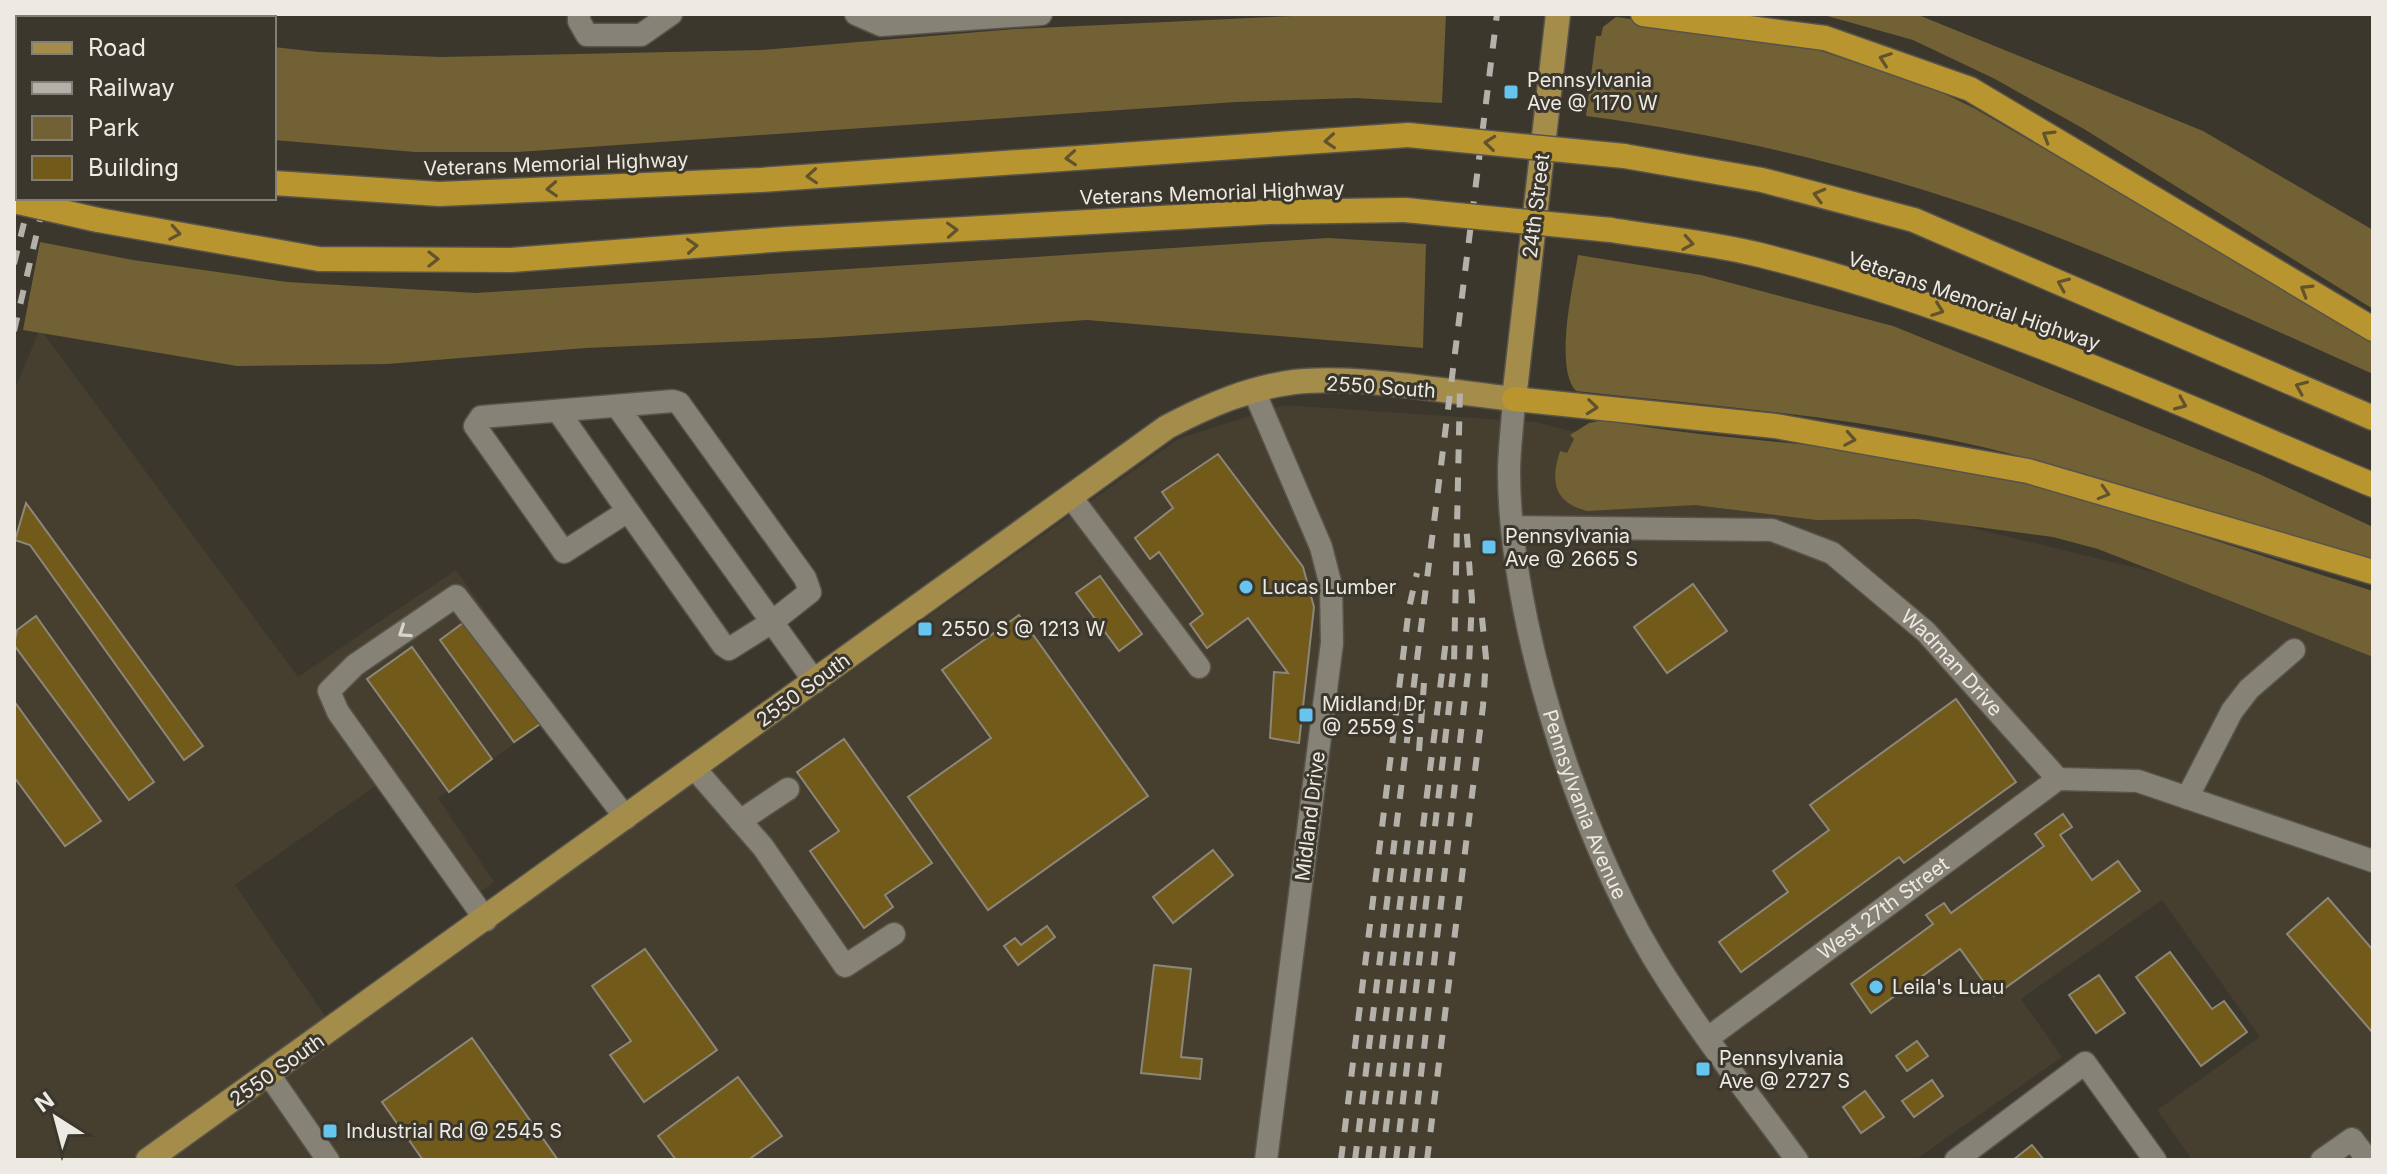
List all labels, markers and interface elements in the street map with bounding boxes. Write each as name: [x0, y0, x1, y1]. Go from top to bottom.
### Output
legend: [16, 16, 276, 200]
text: Road: [88, 33, 146, 62]
one-way arrow: [1879, 53, 1893, 69]
place label: Pennsylvania Ave @ 1170 W: [1527, 68, 1658, 115]
text: Railway: [88, 73, 175, 102]
marker: Pennsylvania Ave @ 1170 W: [1502, 83, 1520, 101]
text: Park: [88, 113, 139, 142]
one-way arrow: [2042, 130, 2057, 146]
one-way arrow: [1323, 132, 1336, 149]
one-way arrow: [1483, 135, 1496, 152]
street label: Veterans Memorial Highway: [423, 147, 689, 181]
one-way arrow: [1064, 149, 1077, 166]
street label: 24th Street: [1518, 152, 1554, 260]
text: Building: [88, 153, 179, 182]
one-way arrow: [805, 167, 818, 184]
street label: Veterans Memorial Highway: [1079, 176, 1345, 210]
one-way arrow: [545, 180, 558, 197]
one-way arrow: [1813, 188, 1827, 205]
one-way arrow: [946, 221, 959, 238]
one-way arrow: [168, 224, 182, 241]
one-way arrow: [1681, 234, 1695, 251]
one-way arrow: [686, 238, 699, 255]
street label: Veterans Memorial Highway: [1845, 246, 2103, 356]
one-way arrow: [427, 250, 440, 268]
one-way arrow: [2057, 278, 2071, 294]
one-way arrow: [2300, 284, 2315, 300]
one-way arrow: [1930, 300, 1944, 317]
street label: 2550 South: [1325, 371, 1437, 403]
one-way arrow: [2295, 381, 2310, 397]
one-way arrow: [2173, 394, 2187, 411]
one-way arrow: [1586, 398, 1599, 415]
one-way arrow: [1843, 430, 1856, 447]
one-way arrow: [2096, 484, 2110, 500]
place label: Pennsylvania Ave @ 2665 S: [1505, 524, 1638, 571]
marker: Pennsylvania Ave @ 2665 S: [1480, 538, 1498, 556]
place label: Lucas Lumber: [1262, 575, 1397, 599]
marker: Lucas Lumber: [1237, 578, 1255, 596]
street label: Wadman Drive: [1896, 604, 2008, 721]
place label: 2550 S @ 1213 W: [941, 617, 1106, 641]
marker: 2550 S @ 1213 W: [916, 620, 934, 638]
one-way arrow: [398, 622, 412, 637]
street label: 2550 South: [752, 648, 854, 732]
place label: Midland Dr @ 2559 S: [1322, 692, 1425, 739]
marker: Midland Dr @ 2559 S: [1297, 706, 1315, 724]
street label: Pennsylvania Avenue: [1538, 707, 1632, 903]
street label: Midland Drive: [1290, 750, 1330, 882]
street label: West 27th Street: [1813, 852, 1954, 965]
place label: Leila's Luau: [1892, 975, 2004, 999]
marker: Leila's Luau: [1867, 978, 1885, 996]
street label: 2550 South: [225, 1029, 329, 1111]
place label: Pennsylvania Ave @ 2727 S: [1719, 1046, 1850, 1093]
marker: Pennsylvania Ave @ 2727 S: [1694, 1060, 1712, 1078]
north arrow: [16, 1078, 96, 1158]
text: N: [30, 1086, 59, 1117]
place label: Industrial Rd @ 2545 S: [346, 1119, 562, 1143]
marker: Industrial Rd @ 2545 S: [321, 1122, 339, 1140]

